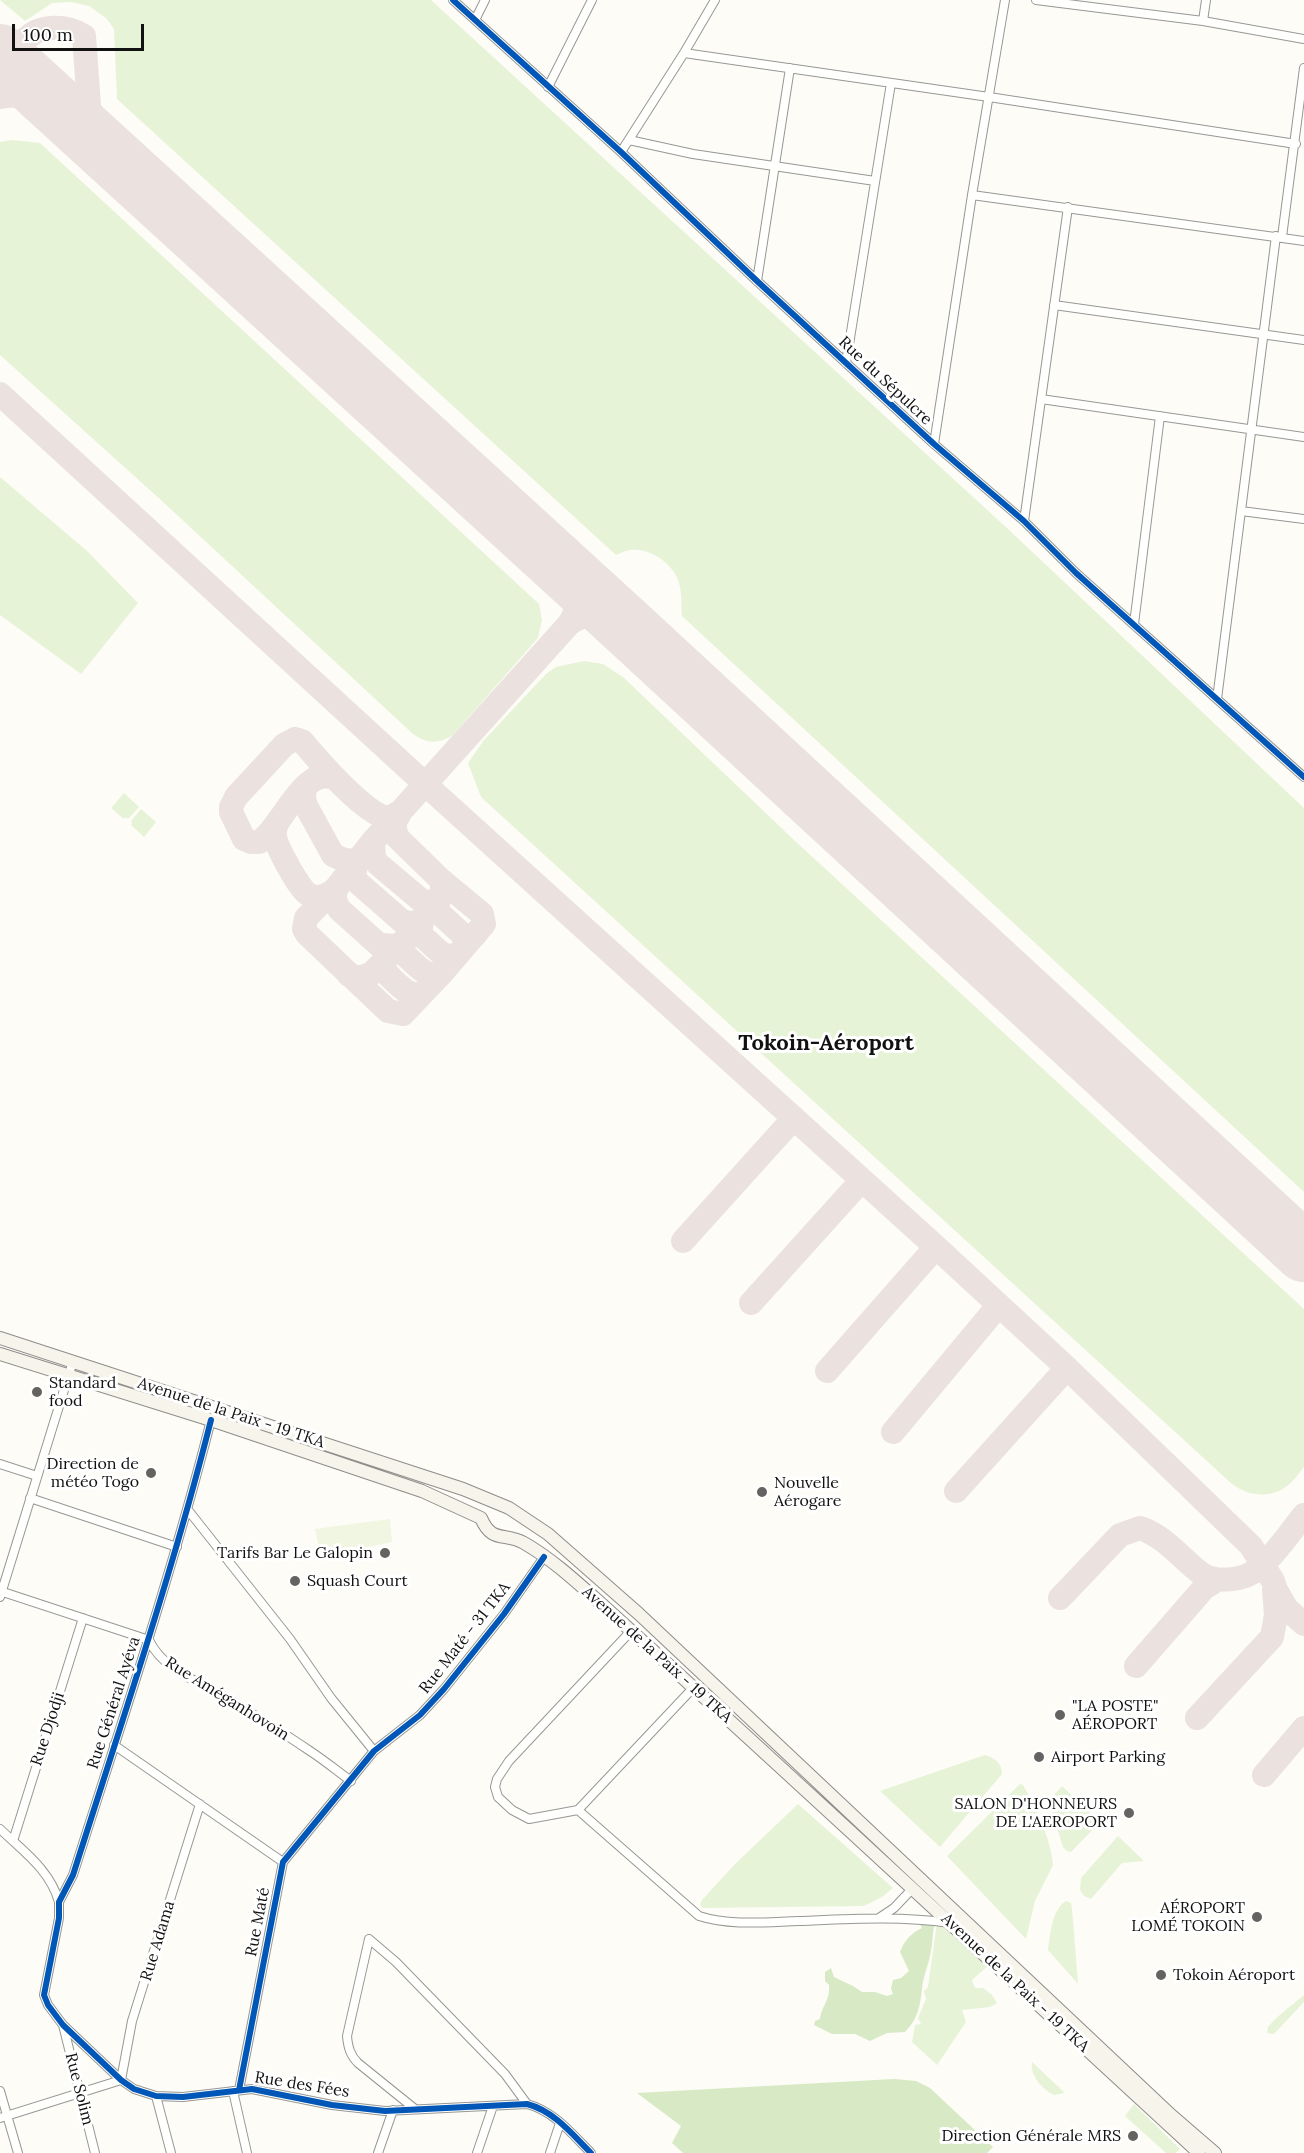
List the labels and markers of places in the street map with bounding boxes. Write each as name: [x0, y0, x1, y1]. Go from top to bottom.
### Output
place label: Standard food: [49, 1373, 116, 1411]
marker: Standard food: [30, 1385, 44, 1399]
place label: Direction de météo Togo: [47, 1454, 139, 1492]
marker: Direction de météo Togo: [144, 1466, 158, 1480]
place label: Nouvelle Aérogare: [774, 1473, 841, 1511]
marker: Nouvelle Aérogare: [755, 1485, 769, 1499]
place label: Tarifs Bar Le Galopin: [217, 1543, 373, 1563]
marker: Tarifs Bar Le Galopin: [378, 1546, 392, 1560]
place label: Squash Court: [307, 1571, 408, 1591]
marker: Squash Court: [288, 1574, 302, 1588]
place label: "LA POSTE" AÉROPORT: [1072, 1696, 1158, 1734]
marker: "LA POSTE" AÉROPORT: [1053, 1708, 1067, 1722]
place label: Airport Parking: [1051, 1747, 1165, 1767]
marker: Airport Parking: [1032, 1750, 1046, 1764]
place label: SALON D'HONNEURS DE L'AEROPORT: [954, 1794, 1117, 1832]
marker: SALON D'HONNEURS DE L'AEROPORT: [1122, 1806, 1136, 1820]
place label: AÉROPORT LOMÉ TOKOIN: [1131, 1898, 1245, 1936]
marker: AÉROPORT LOMÉ TOKOIN: [1250, 1910, 1264, 1924]
place label: Tokoin Aéroport: [1173, 1965, 1295, 1985]
marker: Tokoin Aéroport: [1154, 1968, 1168, 1982]
place label: Direction Générale MRS: [941, 2126, 1121, 2146]
marker: Direction Générale MRS: [1126, 2129, 1140, 2143]

